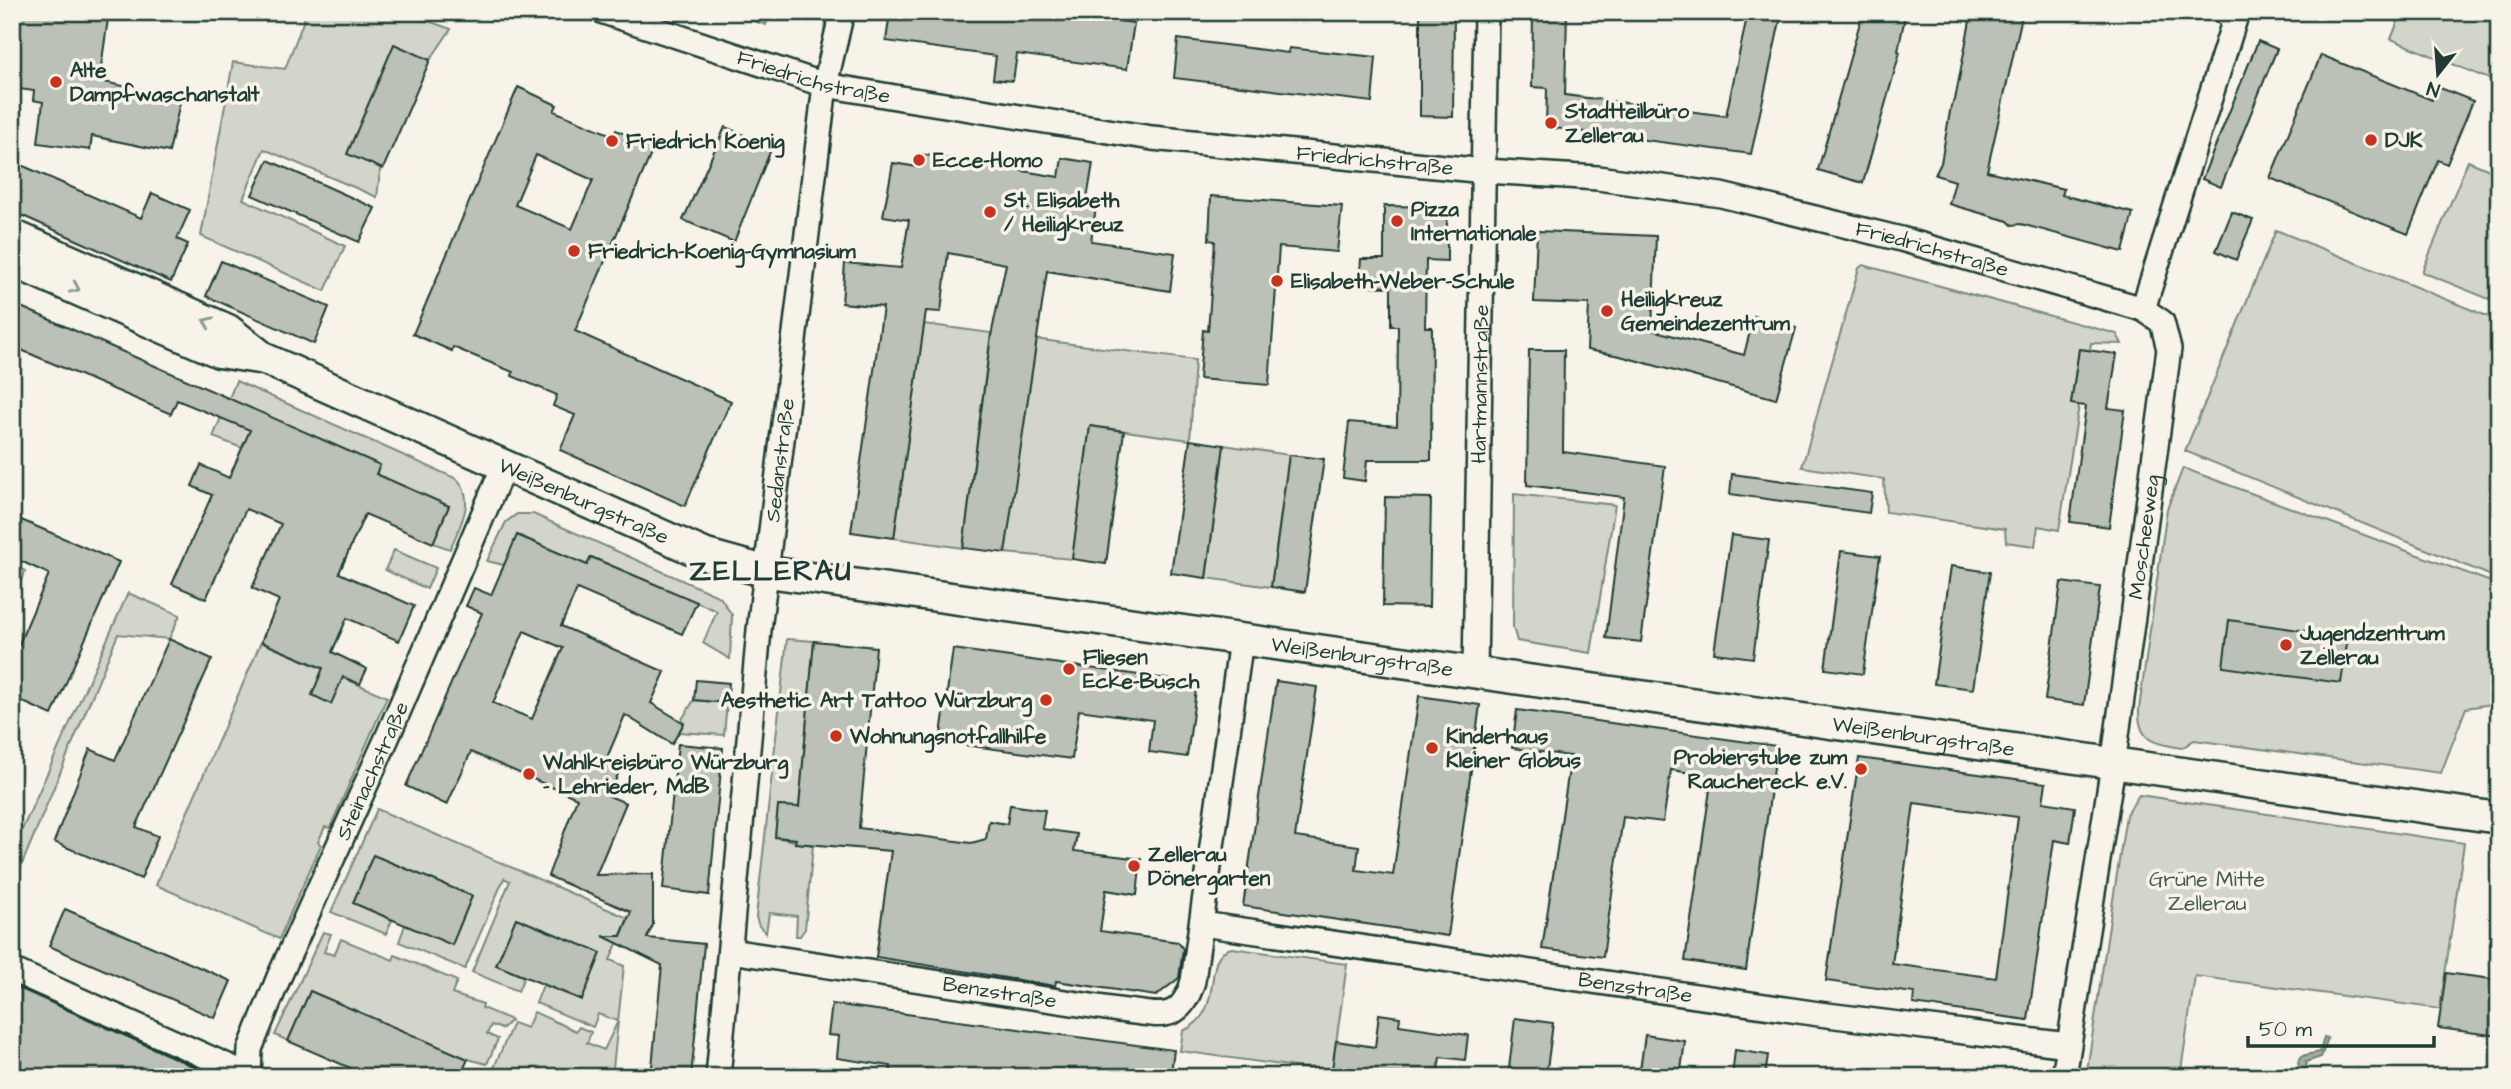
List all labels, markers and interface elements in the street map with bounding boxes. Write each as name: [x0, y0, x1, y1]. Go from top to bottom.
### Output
north arrow: [2402, 38, 2472, 108]
street label: Friedrichstraße: [733, 43, 892, 111]
place label: Alte Dampfwaschanstalt: [70, 56, 260, 110]
marker: Alte Dampfwaschanstalt: [48, 74, 64, 90]
text: N: [2424, 74, 2443, 103]
place label: Stadtteilbüro Zellerau: [1564, 97, 1689, 150]
marker: Stadtteilbüro Zellerau: [1543, 115, 1559, 131]
place label: DJK: [2385, 126, 2423, 155]
place label: Friedrich Koenig: [626, 127, 785, 158]
marker: DJK: [2363, 132, 2379, 148]
marker: Friedrich Koenig: [604, 133, 620, 149]
street label: Friedrichstraße: [1295, 138, 1455, 183]
place label: Ecce-Homo: [933, 146, 1043, 175]
marker: Ecce-Homo: [911, 152, 927, 168]
place label: St. Elisabeth / Heiligkreuz: [1003, 186, 1124, 241]
place label: Pizza Internationale: [1411, 195, 1537, 248]
marker: St. Elisabeth / Heiligkreuz: [982, 204, 998, 220]
marker: Pizza Internationale: [1389, 213, 1405, 229]
street label: Friedrichstraße: [1853, 214, 2012, 284]
place label: Friedrich-Koenig-Gymnasium: [588, 237, 856, 269]
marker: Friedrich-Koenig-Gymnasium: [566, 243, 582, 259]
place label: Elisabeth-Weber-Schule: [1291, 267, 1515, 296]
marker: Elisabeth-Weber-Schule: [1269, 273, 1285, 289]
one-way arrow: [68, 280, 80, 294]
place label: Heiligkreuz Gemeindezentrum: [1621, 285, 1790, 338]
marker: Heiligkreuz Gemeindezentrum: [1599, 303, 1615, 319]
street label: Hartmannstraße: [1464, 304, 1496, 464]
one-way arrow: [203, 316, 215, 330]
street label: Sedanstraße: [758, 397, 802, 524]
street label: Weißenburgstraße: [494, 451, 674, 552]
street label: Moscheeweg: [2121, 473, 2169, 601]
district label: ZELLERAU: [689, 552, 853, 591]
place label: Jugendzentrum Zellerau: [2299, 619, 2445, 672]
street label: Weißenburgstraße: [1269, 630, 1455, 684]
marker: Jugendzentrum Zellerau: [2278, 637, 2294, 653]
place label: Fliesen Ecke-Busch: [1083, 643, 1200, 696]
marker: Fliesen Ecke-Busch: [1061, 661, 1077, 677]
place label: Aesthetic Art Tattoo Würzburg: [721, 686, 1032, 717]
marker: Aesthetic Art Tattoo Würzburg: [1038, 692, 1054, 708]
street label: Steinachstraße: [329, 697, 416, 845]
street label: Weißenburgstraße: [1831, 709, 2016, 764]
place label: Wohnungsnotfallhilfe: [849, 722, 1047, 753]
place label: Kinderhaus Kleiner Globus: [1446, 722, 1582, 775]
marker: Wohnungsnotfallhilfe: [828, 728, 844, 744]
marker: Kinderhaus Kleiner Globus: [1424, 740, 1440, 756]
place label: Probierstube zum Rauchereck e.V.: [1674, 743, 1848, 796]
place label: Wahlkreisbüro Würzburg - Lehrieder, MdB: [542, 748, 788, 801]
marker: Probierstube zum Rauchereck e.V.: [1853, 761, 1869, 777]
marker: Wahlkreisbüro Würzburg - Lehrieder, MdB: [521, 766, 537, 782]
place label: Zellerau Dönergarten: [1148, 840, 1271, 895]
marker: Zellerau Dönergarten: [1126, 858, 1142, 874]
park label: Grüne Mitte Zellerau: [2149, 865, 2265, 918]
street label: Benzstraße: [1576, 965, 1694, 1010]
street label: Benzstraße: [941, 970, 1059, 1016]
scale bar: [2248, 1005, 2434, 1049]
text: 50 m: [2259, 1015, 2313, 1044]

